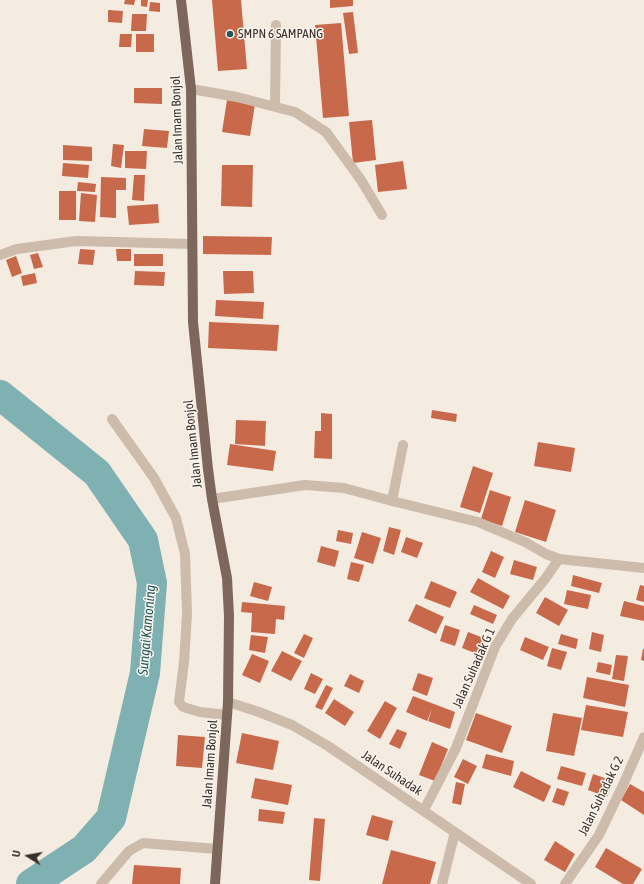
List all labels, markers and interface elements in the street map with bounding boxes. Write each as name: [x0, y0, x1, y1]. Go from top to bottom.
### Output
place label: SMPN 6 SAMPANG: [238, 26, 323, 42]
marker: SMPN 6 SAMPANG: [225, 29, 235, 39]
street label: Jalan Imam Bonjol: [168, 75, 186, 165]
street label: Jalan Imam Bonjol: [181, 399, 205, 489]
water label: Sungai Kamoning: [135, 584, 159, 676]
street label: Jalan Suhadak G 1: [449, 625, 499, 711]
street label: Jalan Imam Bonjol: [199, 719, 221, 809]
street label: Jalan Suhadak: [359, 747, 425, 799]
street label: Jalan Suhadak G 2: [575, 754, 627, 838]
north arrow: [8, 836, 48, 876]
text: U: [10, 849, 23, 858]

